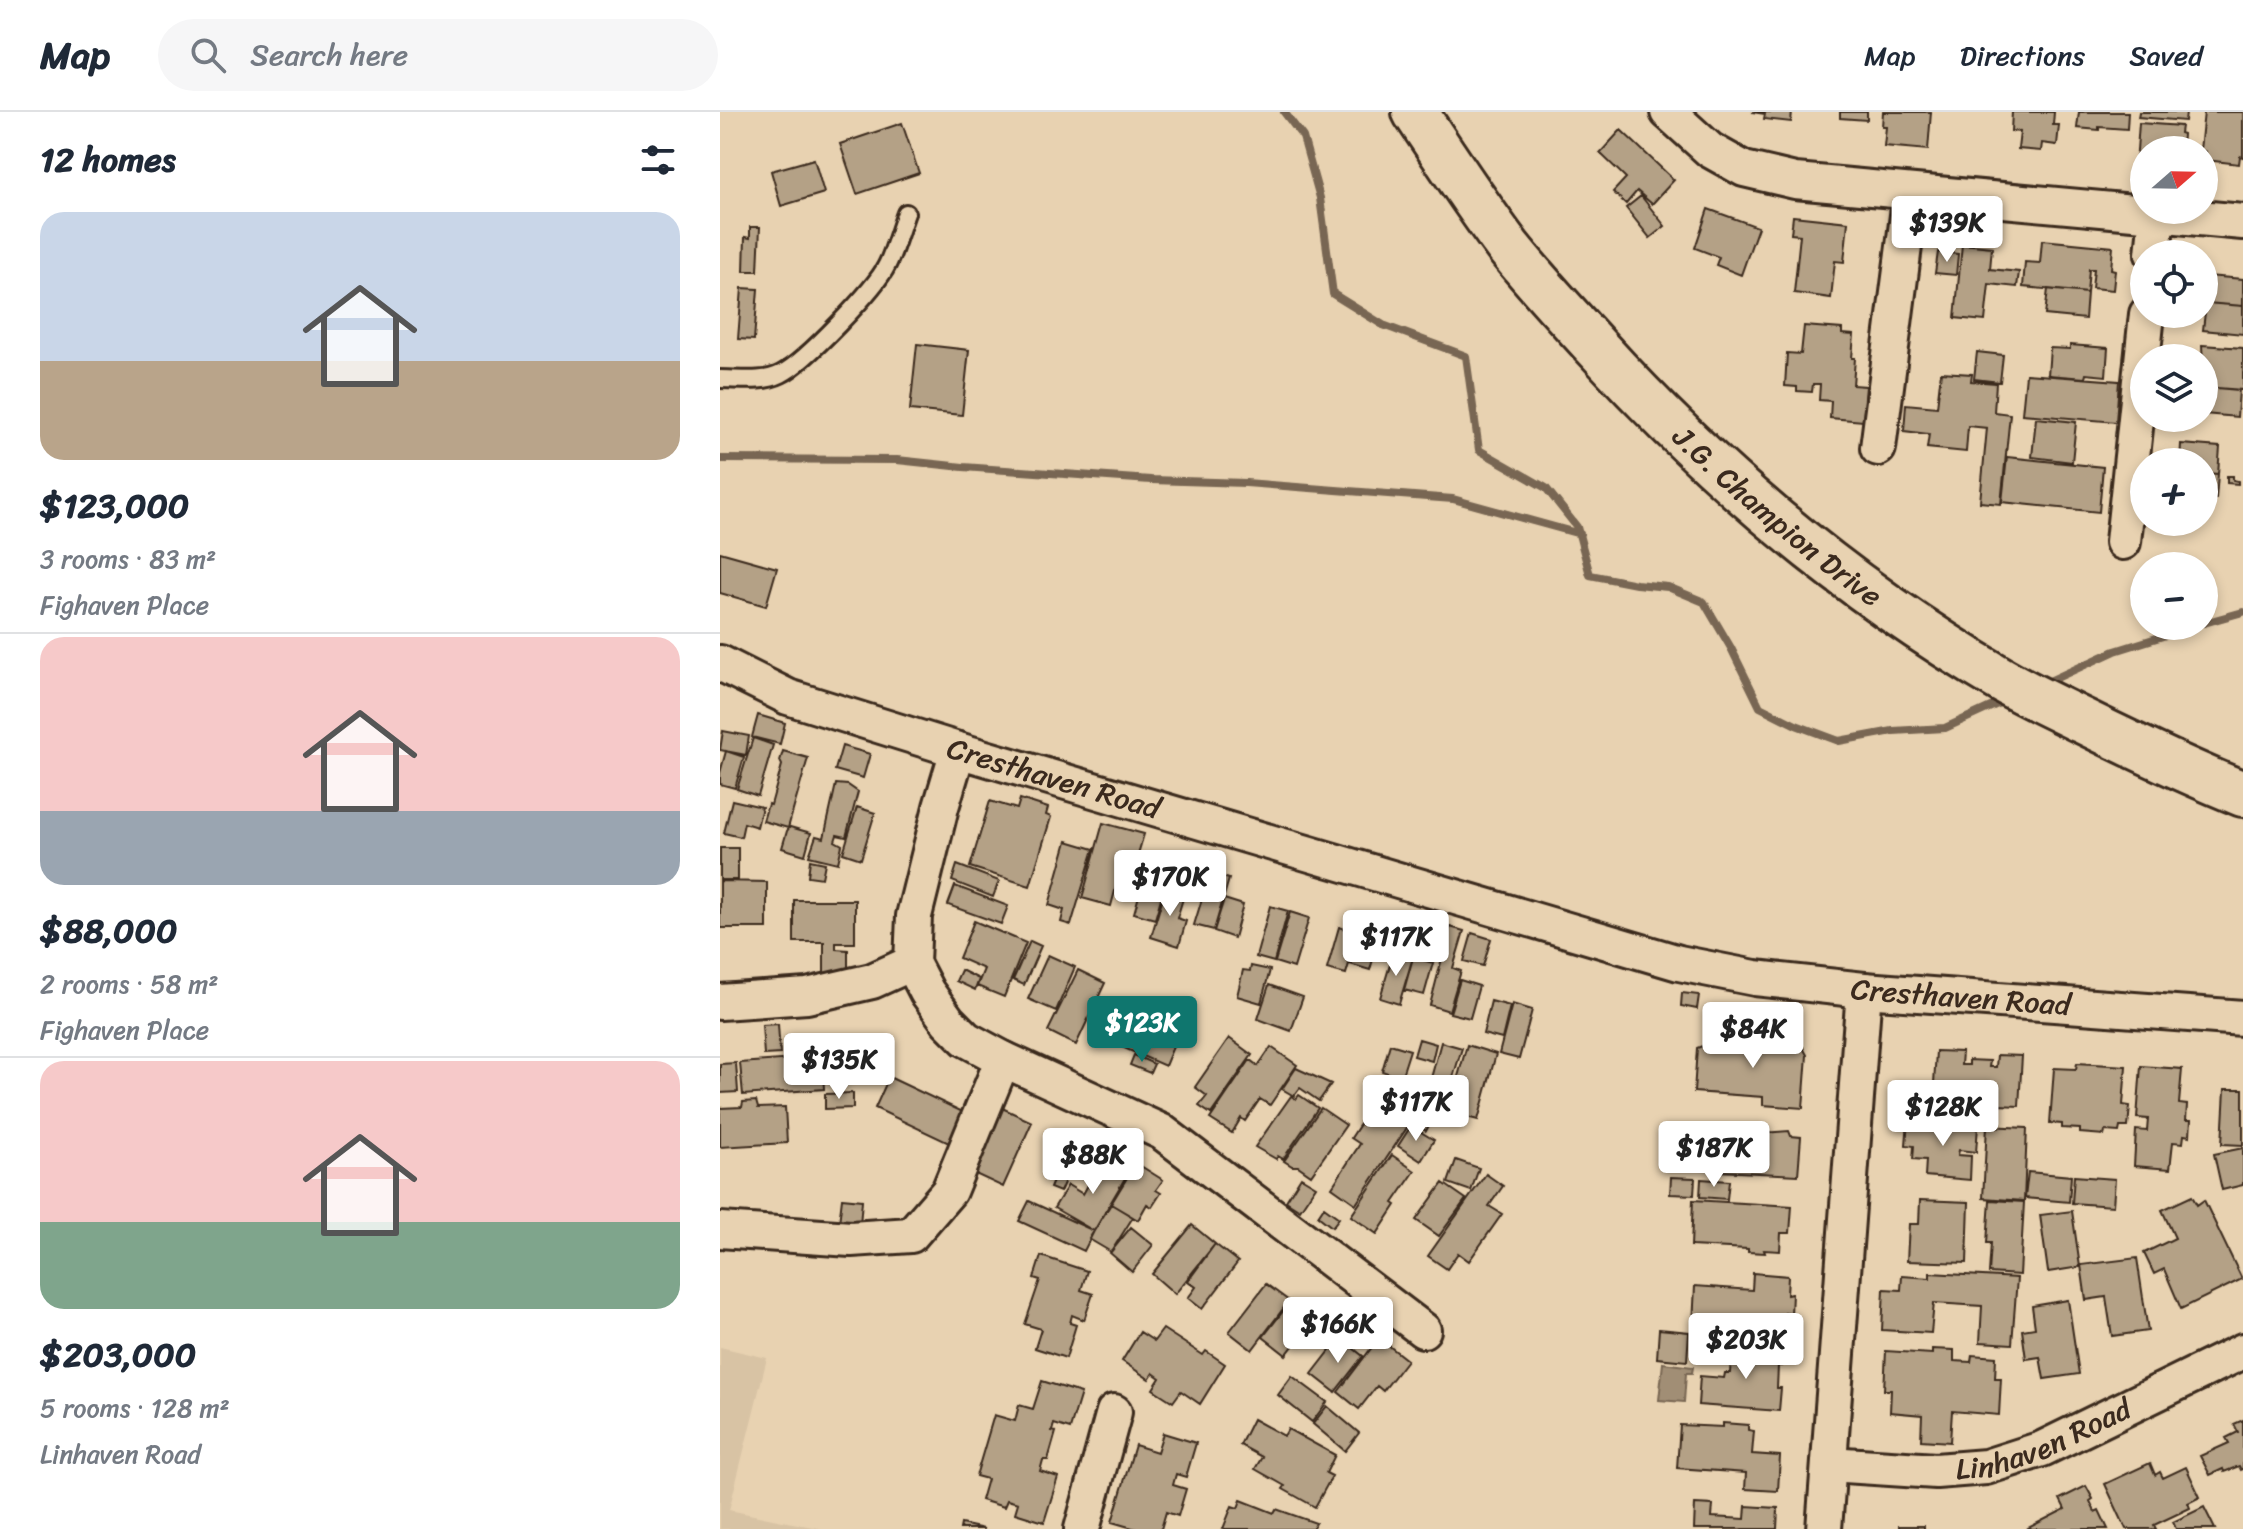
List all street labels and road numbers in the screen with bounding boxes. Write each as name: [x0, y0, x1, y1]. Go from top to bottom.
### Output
street label: J.G. Champion Drive: [1659, 412, 1894, 622]
street label: Cresthaven Road: [940, 721, 1169, 836]
street label: Cresthaven Road: [1848, 962, 2075, 1032]
street label: Linhaven Road: [1954, 1381, 2143, 1496]

